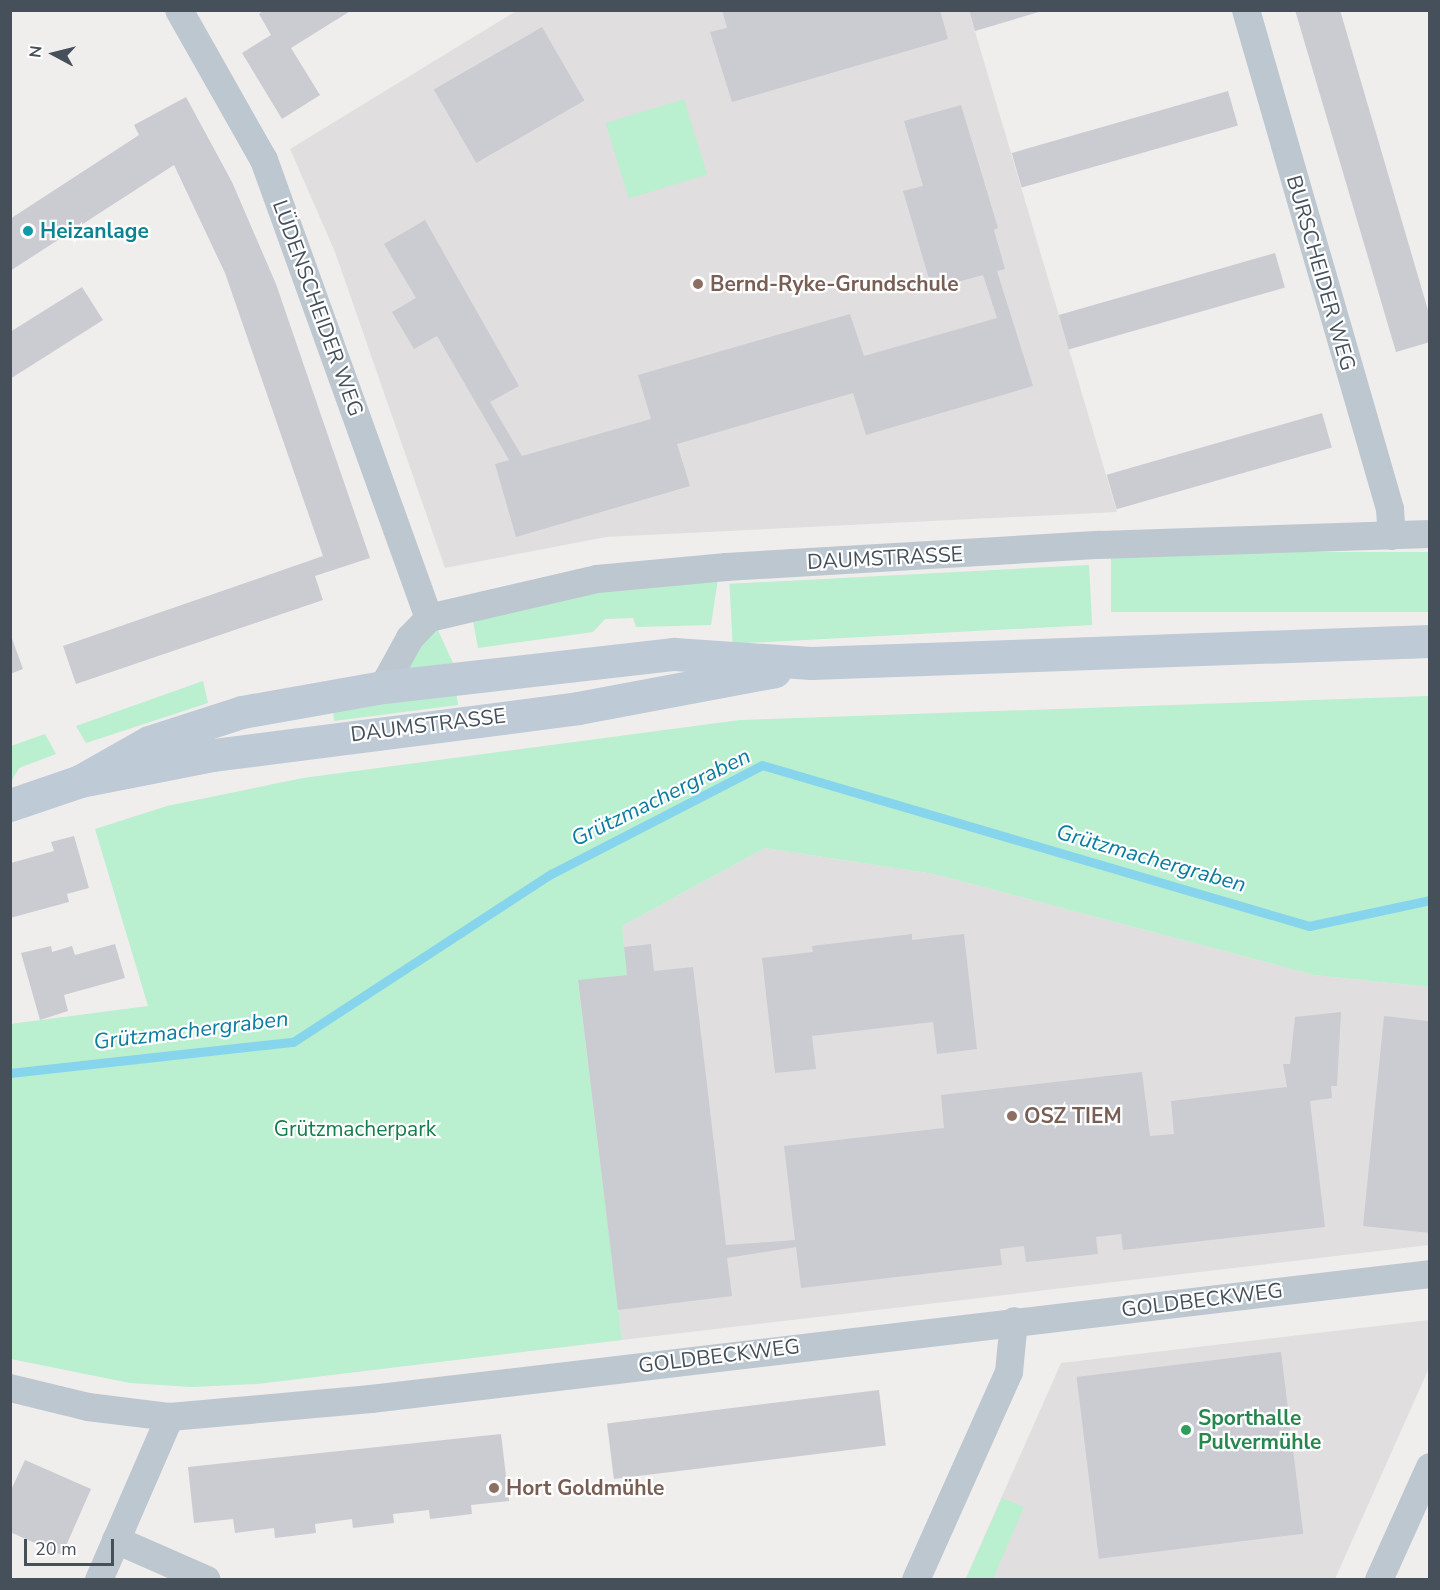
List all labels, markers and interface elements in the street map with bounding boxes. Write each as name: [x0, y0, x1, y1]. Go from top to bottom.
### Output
north arrow: [24, 24, 84, 84]
text: N: [24, 45, 48, 59]
street label: BURSCHEIDER WEG: [1281, 172, 1361, 374]
street label: LÜDENSCHEIDER WEG: [267, 197, 369, 419]
place label: Heizanlage: [40, 218, 149, 244]
marker: Heizanlage: [21, 224, 35, 238]
place label: Bernd-Ryke-Grundschule: [710, 271, 959, 297]
marker: Bernd-Ryke-Grundschule: [691, 277, 705, 291]
street label: DAUMSTRASSE: [806, 541, 964, 575]
street label: DAUMSTRASSE: [349, 703, 507, 747]
water label: Grützmachergraben: [567, 743, 755, 853]
water label: Grützmachergraben: [1053, 819, 1249, 899]
water label: Grützmachergraben: [92, 1006, 290, 1056]
place label: OSZ TIEM: [1024, 1103, 1122, 1129]
marker: OSZ TIEM: [1005, 1109, 1019, 1123]
park label: Grützmacherpark: [274, 1116, 436, 1142]
street label: GOLDBECKWEG: [1120, 1278, 1284, 1322]
street label: GOLDBECKWEG: [637, 1334, 801, 1378]
place label: Sporthalle Pulvermühle: [1198, 1405, 1321, 1455]
marker: Sporthalle Pulvermühle: [1179, 1423, 1193, 1437]
place label: Hort Goldmühle: [506, 1475, 664, 1501]
marker: Hort Goldmühle: [487, 1481, 501, 1495]
scale bar: [27, 1527, 117, 1565]
text: 20 m: [35, 1537, 77, 1561]

